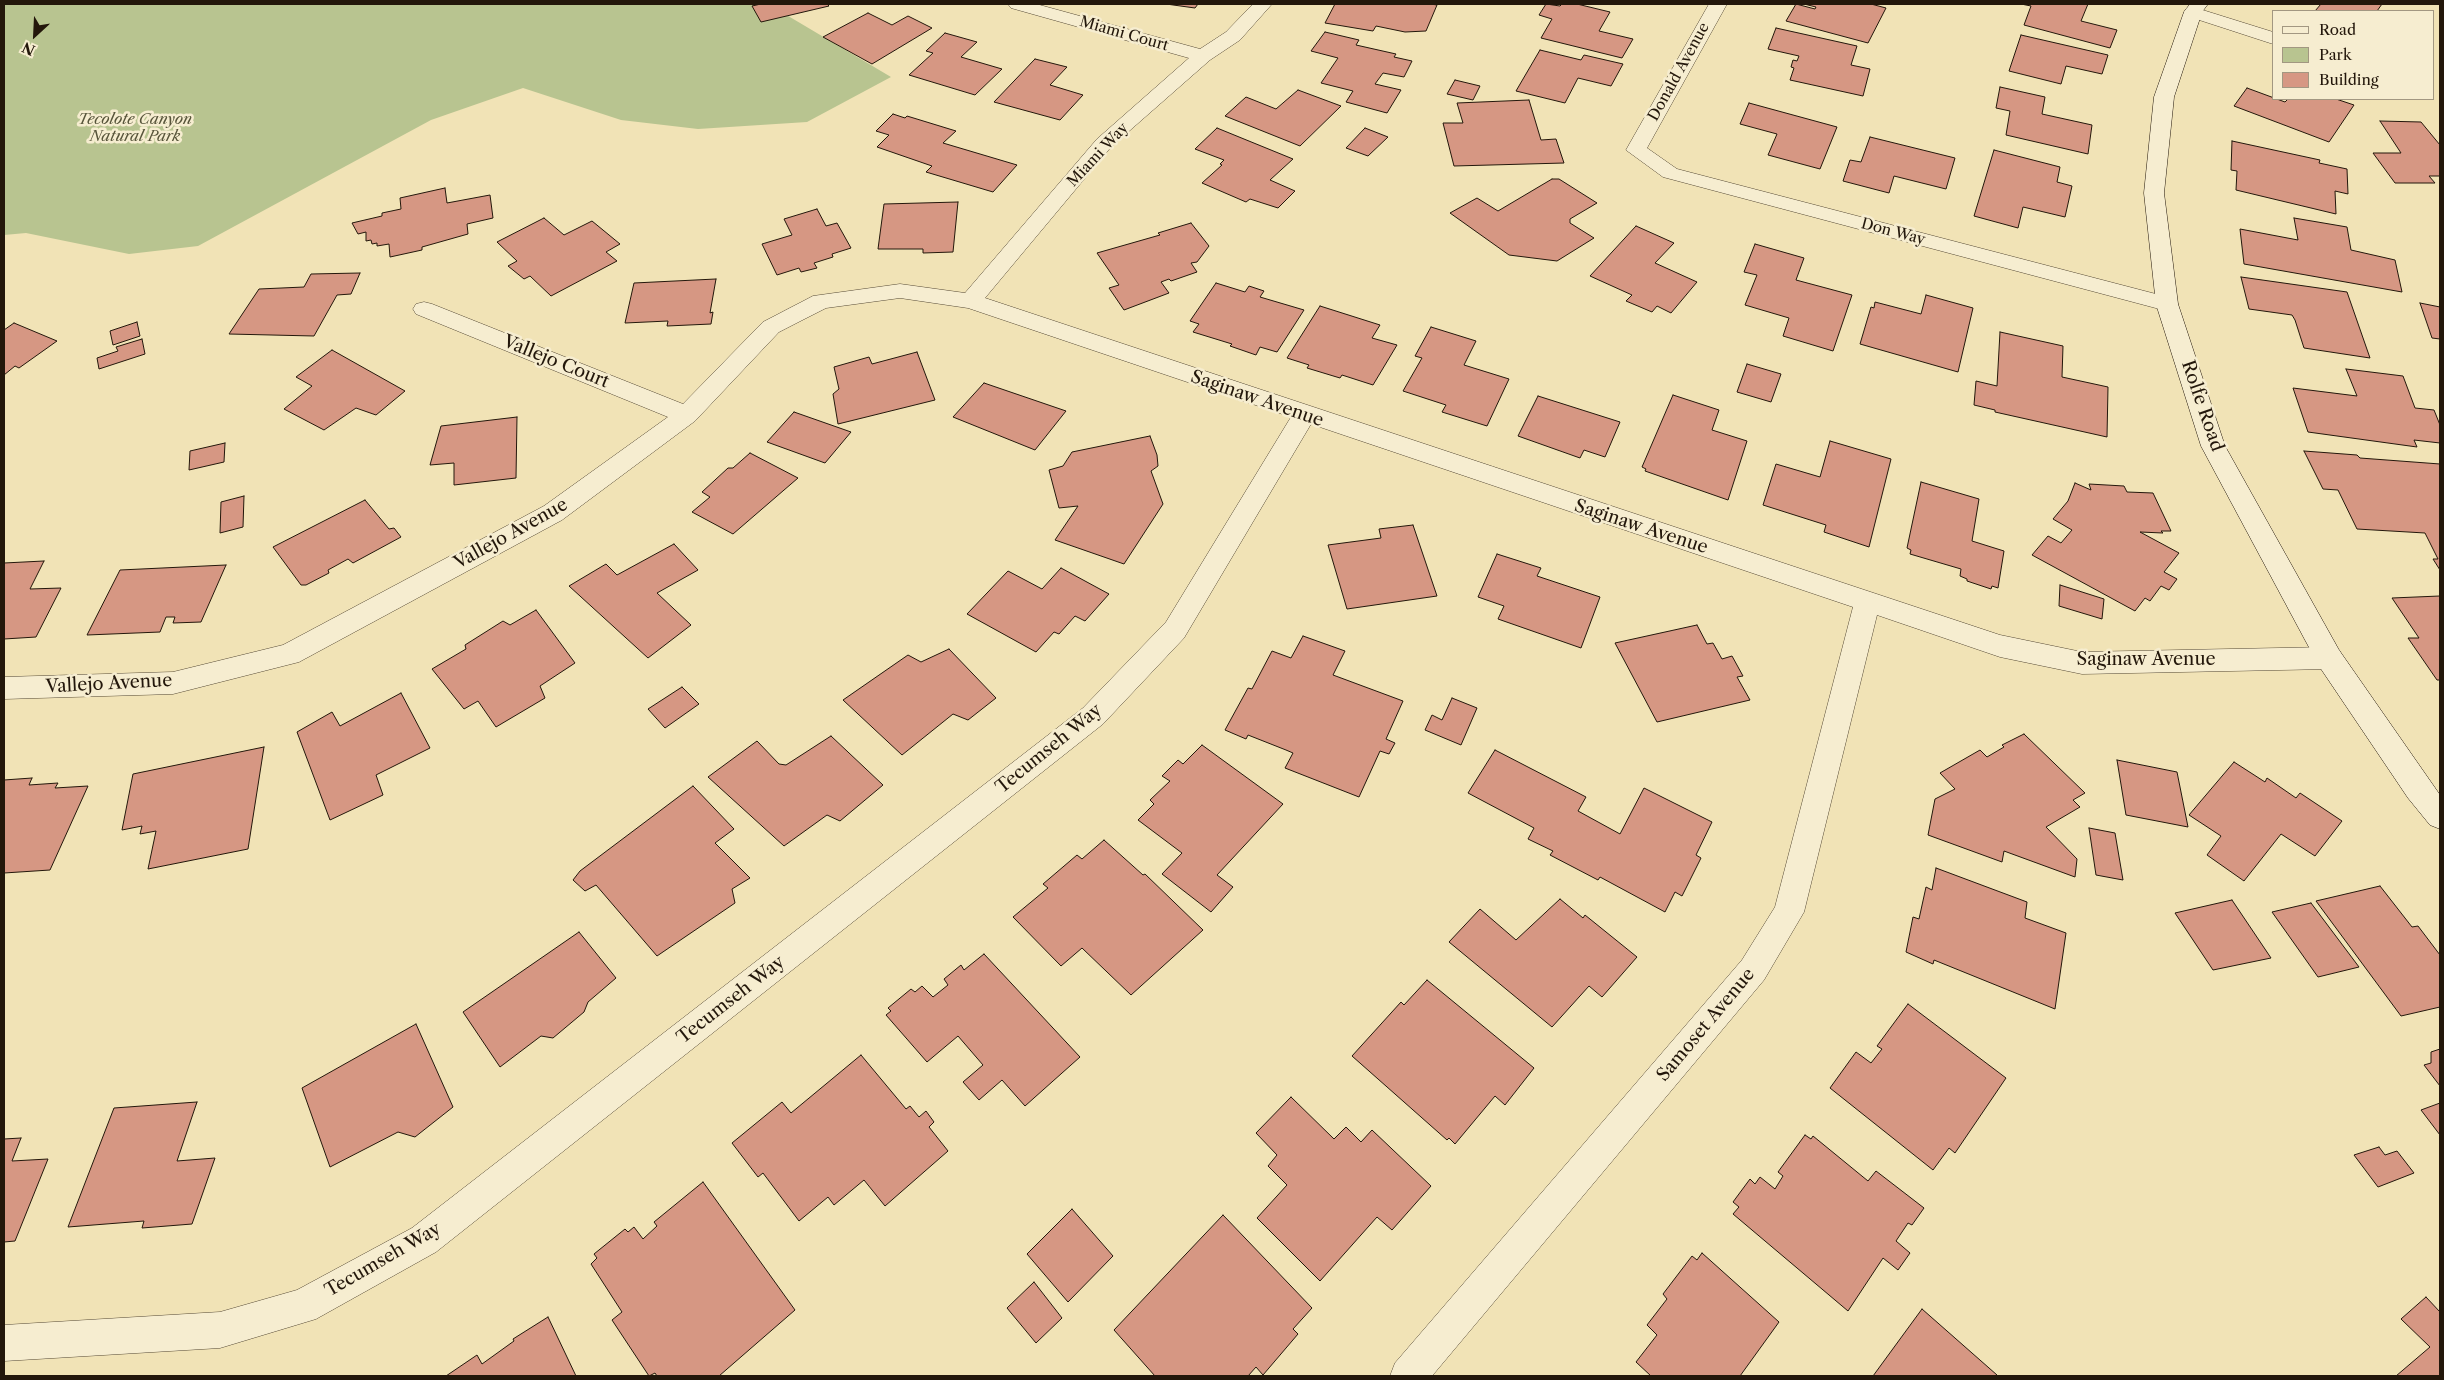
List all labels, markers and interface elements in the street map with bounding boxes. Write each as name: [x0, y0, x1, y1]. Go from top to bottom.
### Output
north arrow: [10, 10, 60, 60]
legend: [2272, 10, 2434, 100]
street label: Miami Court: [1077, 13, 1171, 55]
street label: Donald Avenue: [1645, 20, 1713, 124]
text: Road: [2319, 20, 2356, 39]
text: N: [19, 38, 38, 59]
text: Park: [2319, 45, 2352, 64]
text: Building: [2319, 70, 2379, 89]
park label: Tecolote Canyon Natural Park: [78, 111, 192, 146]
street label: Miami Way: [1064, 119, 1132, 191]
street label: Don Way: [1859, 215, 1927, 249]
street label: Vallejo Court: [500, 331, 612, 393]
street label: Rolfe Road: [2176, 358, 2228, 454]
street label: Saginaw Avenue: [1188, 366, 1326, 432]
street label: Vallejo Avenue: [450, 494, 572, 574]
street label: Saginaw Avenue: [1572, 495, 1710, 559]
street label: Saginaw Avenue: [2076, 649, 2216, 671]
street label: Vallejo Avenue: [45, 670, 173, 698]
street label: Tecumseh Way: [992, 700, 1106, 798]
street label: Tecumseh Way: [673, 951, 789, 1049]
street label: Samoset Avenue: [1652, 964, 1760, 1086]
street label: Tecumseh Way: [321, 1218, 445, 1302]

